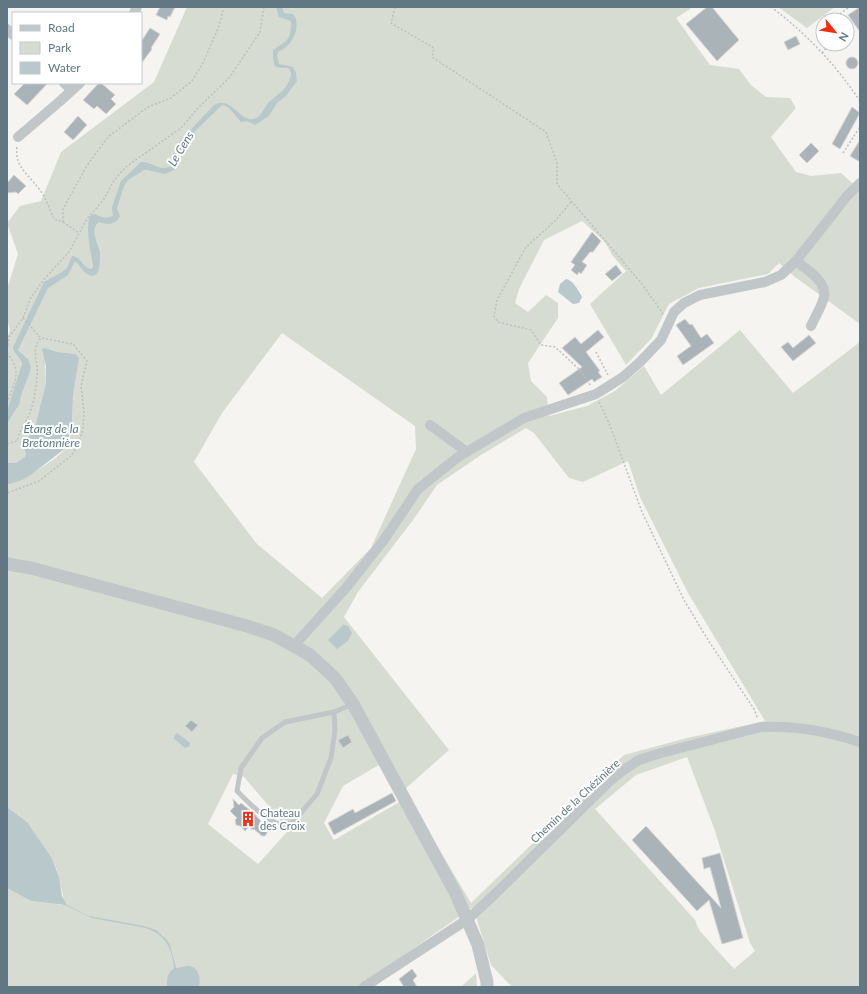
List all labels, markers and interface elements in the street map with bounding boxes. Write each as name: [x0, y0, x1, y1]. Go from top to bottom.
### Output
legend: [12, 12, 142, 84]
north arrow: [815, 12, 855, 52]
text: Road: [48, 20, 75, 35]
text: N: [836, 30, 852, 44]
text: Park: [48, 40, 72, 55]
text: Water: [48, 60, 81, 75]
water label: Le Cens: [164, 128, 197, 169]
water label: Étang de la Bretonnière: [22, 421, 80, 450]
street label: Chemin de la Chézinière: [528, 756, 622, 845]
place label: Chateau des Croix: [260, 806, 306, 832]
building icon: Chateau des Croix: [239, 810, 257, 828]

